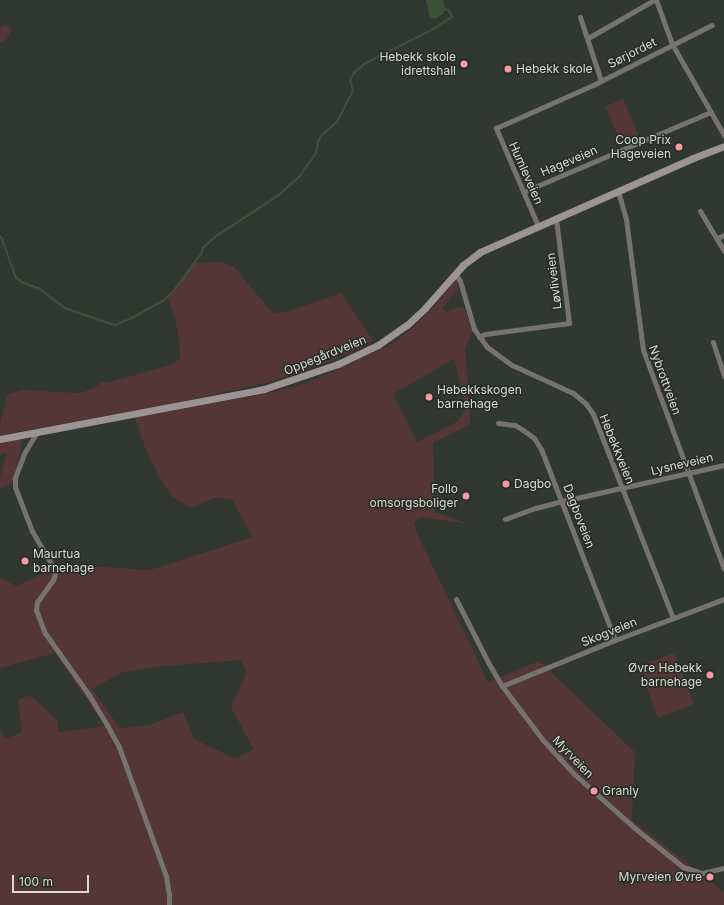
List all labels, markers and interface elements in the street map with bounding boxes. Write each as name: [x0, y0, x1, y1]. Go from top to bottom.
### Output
street label: Sørjordet: [605, 35, 659, 71]
place label: Hebekk skole idrettshall: [379, 50, 456, 78]
marker: Hebekk skole idrettshall: [459, 59, 469, 69]
place label: Hebekk skole: [516, 62, 593, 76]
marker: Hebekk skole: [503, 64, 513, 74]
place label: Coop Prix Hageveien: [611, 133, 671, 161]
street label: Humleveien: [506, 140, 546, 206]
marker: Coop Prix Hageveien: [674, 142, 684, 152]
street label: Hageveien: [538, 143, 600, 179]
street label: Løvliveien: [543, 252, 565, 310]
street label: Oppegårdveien: [282, 332, 368, 378]
street label: Nybrottveien: [646, 343, 684, 417]
place label: Hebekkskogen barnehage: [437, 383, 522, 411]
marker: Hebekkskogen barnehage: [424, 392, 434, 402]
street label: Hebekkveien: [596, 412, 638, 486]
street label: Lysneveien: [649, 450, 715, 478]
place label: Dagbo: [514, 477, 551, 491]
marker: Dagbo: [501, 479, 511, 489]
place label: Follo omsorgsboliger: [370, 482, 458, 510]
street label: Dagboveien: [560, 482, 598, 550]
marker: Follo omsorgsboliger: [461, 491, 471, 501]
place label: Maurtua barnehage: [33, 547, 94, 575]
marker: Maurtua barnehage: [20, 556, 30, 566]
street label: Skogveien: [579, 614, 639, 650]
place label: Øvre Hebekk barnehage: [628, 661, 702, 689]
marker: Øvre Hebekk barnehage: [705, 670, 715, 680]
street label: Myrveien: [549, 733, 597, 781]
place label: Granly: [602, 784, 639, 798]
marker: Granly: [589, 786, 599, 796]
scale bar: [14, 867, 91, 893]
place label: Myrveien Øvre: [619, 870, 702, 884]
marker: Myrveien Øvre: [705, 872, 715, 882]
text: 100 m: [19, 874, 53, 889]

